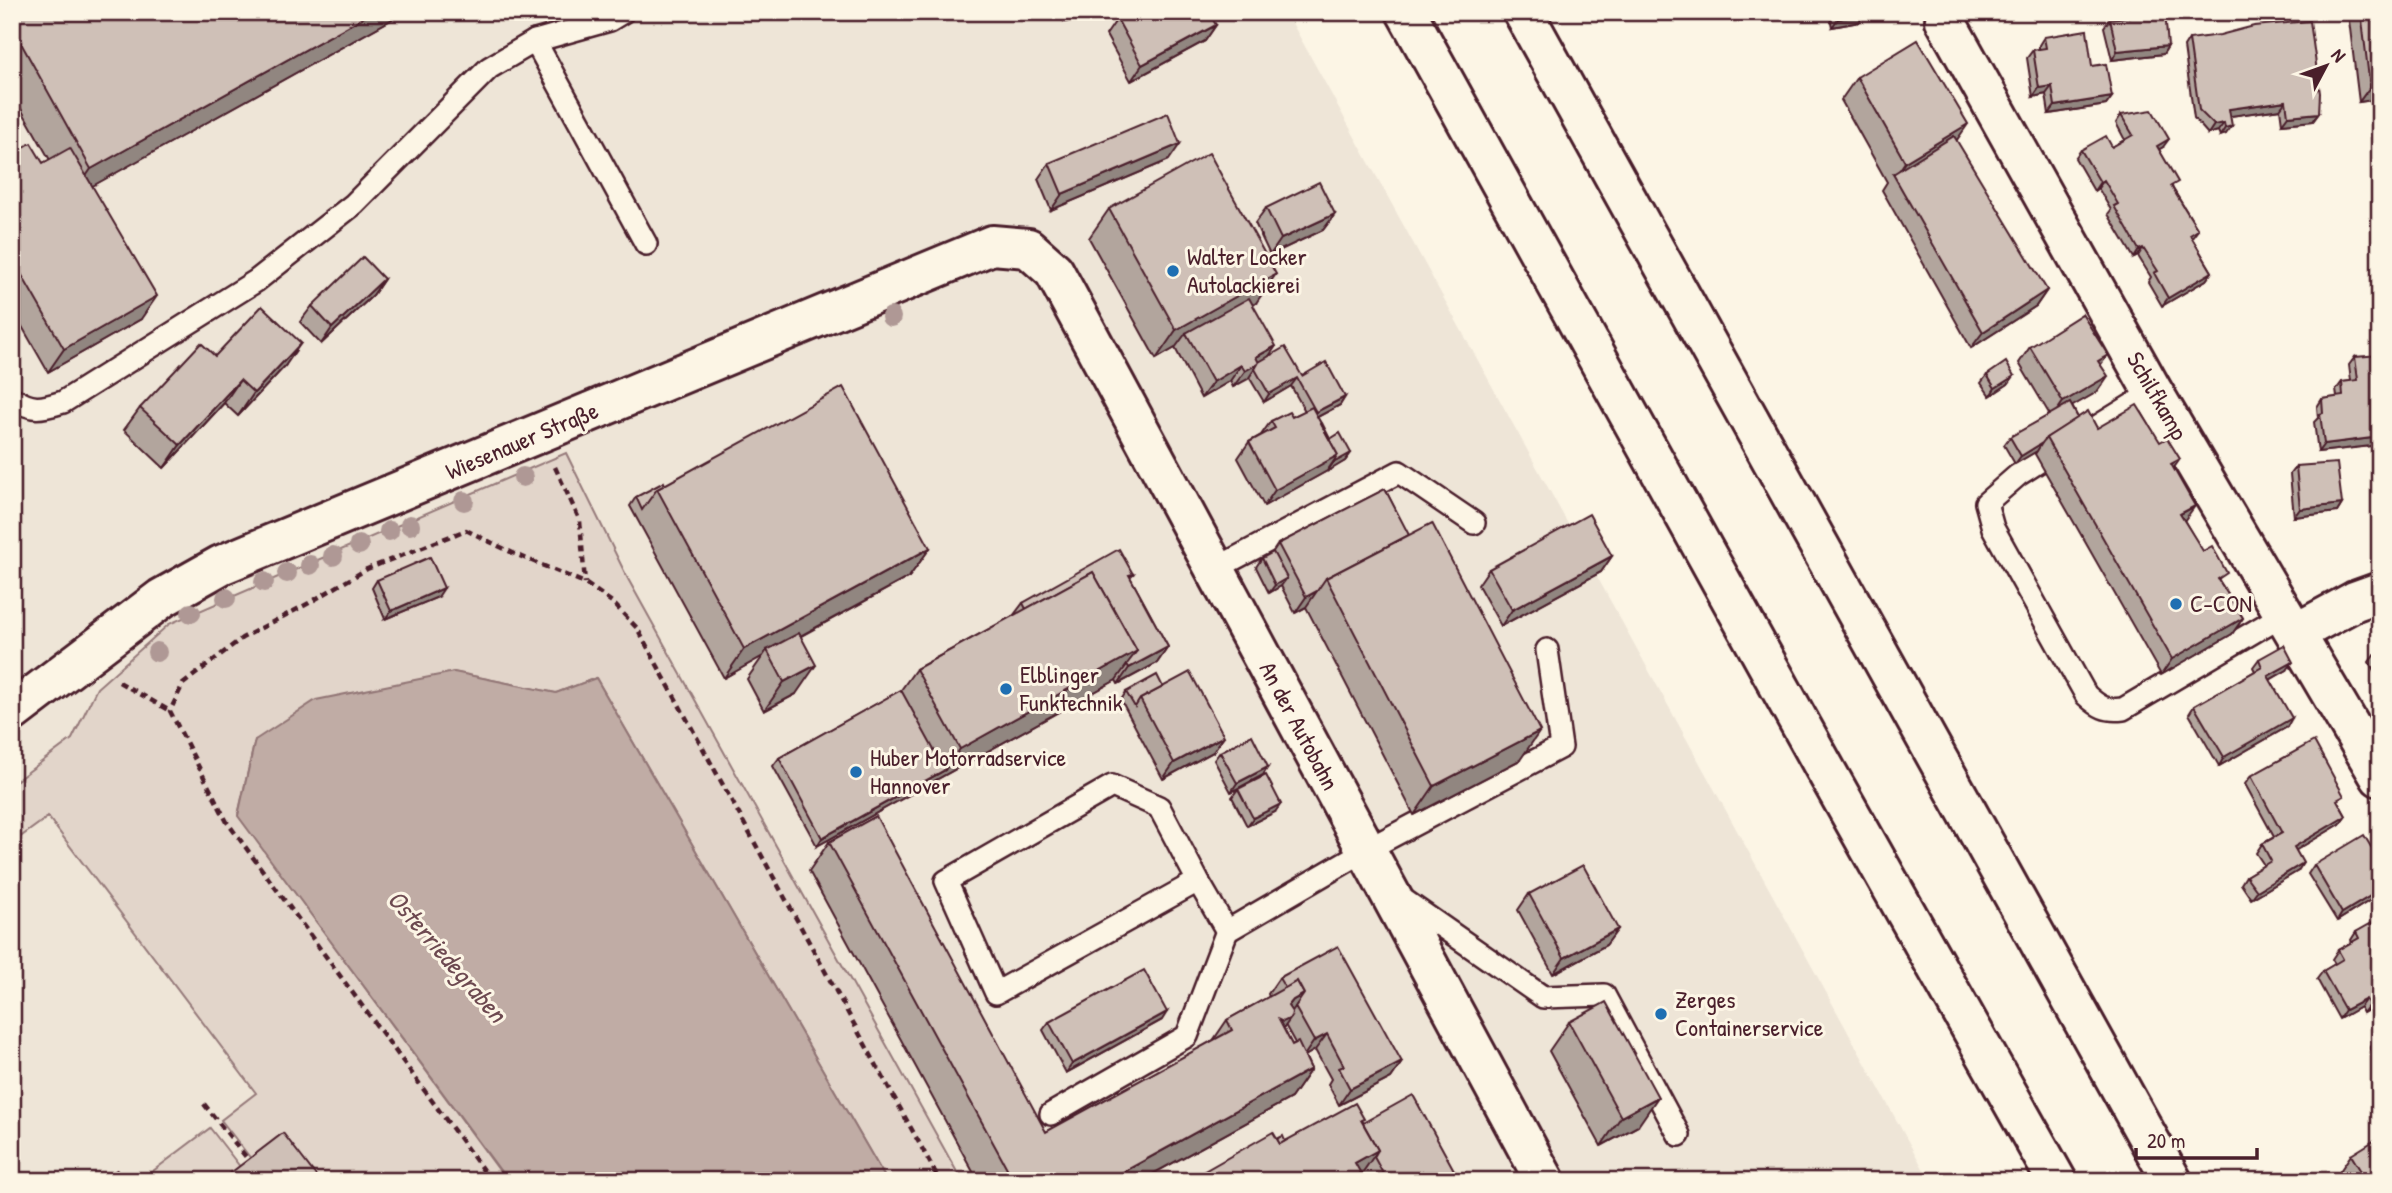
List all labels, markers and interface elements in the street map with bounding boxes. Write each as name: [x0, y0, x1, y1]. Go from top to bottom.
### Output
north arrow: [2290, 32, 2360, 102]
text: N: [2326, 43, 2352, 67]
place label: Walter Locker Autolackierei: [1187, 240, 1307, 300]
marker: Walter Locker Autolackierei: [1165, 263, 1181, 279]
street label: Schilfkamp: [2120, 346, 2196, 445]
street label: Wiesenauer Straße: [440, 393, 603, 487]
place label: C-CON: [2190, 587, 2252, 619]
marker: C-CON: [2168, 596, 2184, 612]
street label: An der Autobahn: [1253, 656, 1347, 795]
place label: Elblinger Funktechnik: [1019, 658, 1123, 718]
marker: Elblinger Funktechnik: [998, 681, 1014, 697]
place label: Huber Motorradservice Hannover: [870, 741, 1066, 801]
marker: Huber Motorradservice Hannover: [848, 764, 864, 780]
water label: Osterriedegraben: [379, 882, 516, 1032]
place label: Zerges Containerservice: [1675, 983, 1824, 1043]
marker: Zerges Containerservice: [1653, 1006, 1669, 1022]
scale bar: [2136, 1116, 2257, 1160]
text: 20 m: [2147, 1126, 2185, 1155]

